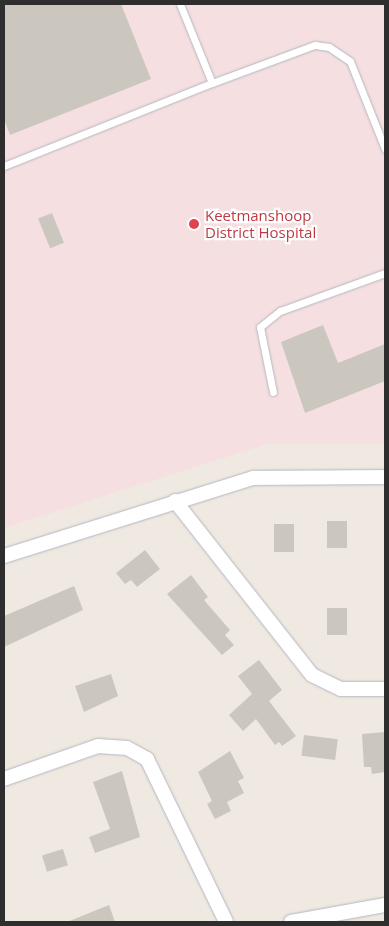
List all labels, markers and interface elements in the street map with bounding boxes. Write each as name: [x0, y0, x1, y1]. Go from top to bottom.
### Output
place label: Keetmanshoop District Hospital: [205, 206, 316, 241]
marker: Keetmanshoop District Hospital: [187, 217, 201, 231]

